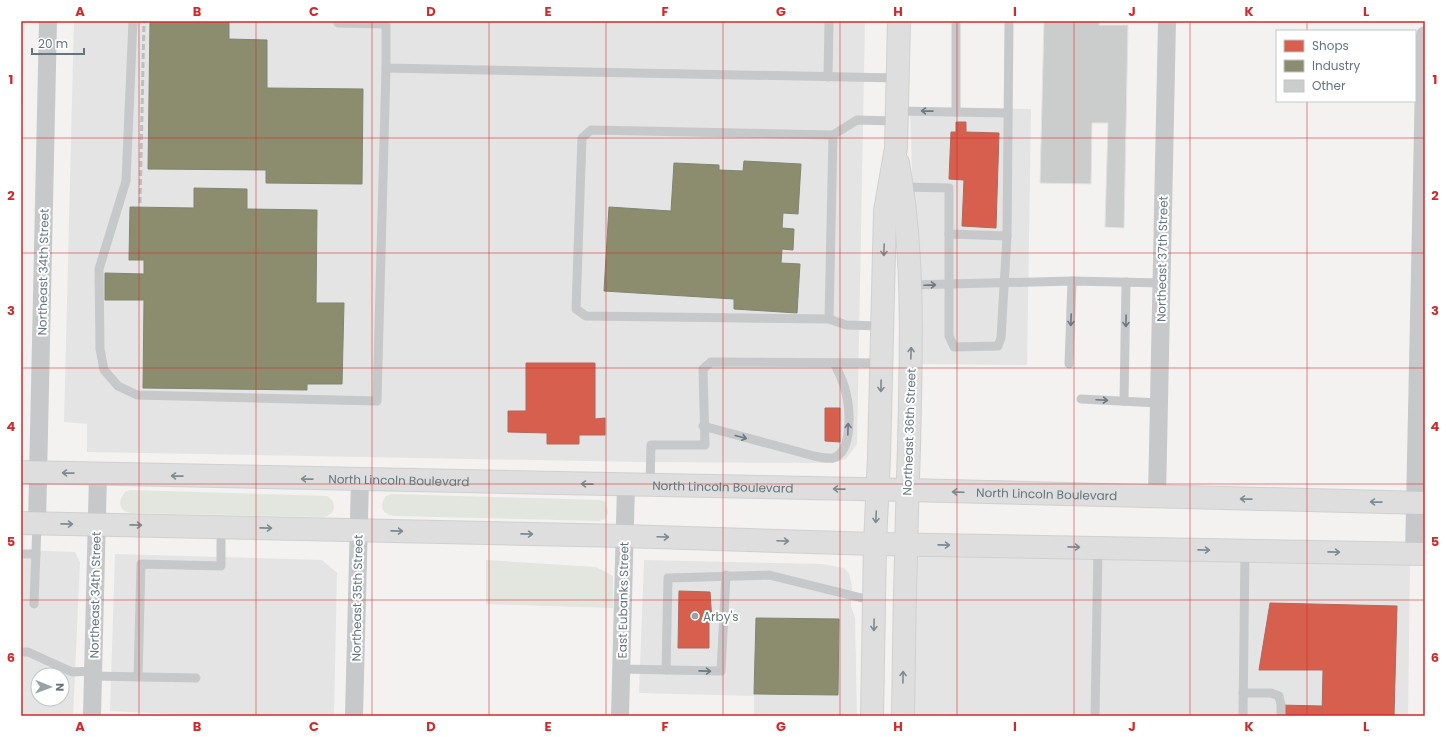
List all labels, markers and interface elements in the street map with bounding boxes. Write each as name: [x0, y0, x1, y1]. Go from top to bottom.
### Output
text: A: [75, 2, 85, 21]
text: B: [193, 2, 202, 21]
text: C: [309, 2, 319, 21]
text: D: [426, 2, 436, 21]
text: E: [544, 2, 552, 21]
text: F: [661, 2, 669, 21]
text: G: [776, 2, 786, 21]
text: H: [893, 2, 903, 21]
text: I: [1013, 2, 1017, 21]
text: J: [1128, 2, 1136, 21]
text: K: [1244, 2, 1254, 21]
text: L: [1363, 2, 1369, 21]
scale bar: [32, 30, 84, 56]
legend: [1276, 30, 1416, 102]
text: 20 m: [38, 35, 68, 52]
text: Shops: [1312, 37, 1349, 54]
text: Industry: [1312, 57, 1361, 74]
text: 1: [9, 70, 13, 89]
text: 1: [1433, 70, 1437, 89]
text: Other: [1312, 77, 1346, 94]
one-way arrow: [921, 108, 934, 115]
text: 2: [7, 186, 15, 205]
text: 2: [1431, 186, 1439, 205]
street label: Northeast 37th Street: [1152, 196, 1172, 322]
street label: Northeast 34th Street: [33, 208, 53, 336]
one-way arrow: [880, 243, 888, 256]
one-way arrow: [923, 281, 936, 288]
text: 3: [7, 301, 15, 320]
text: 3: [1431, 301, 1439, 320]
one-way arrow: [1067, 313, 1074, 326]
one-way arrow: [1122, 314, 1130, 327]
one-way arrow: [907, 347, 915, 360]
street label: Northeast 36th Street: [898, 368, 920, 496]
one-way arrow: [877, 379, 885, 392]
one-way arrow: [1095, 396, 1108, 403]
text: 4: [7, 417, 16, 436]
text: 4: [1431, 417, 1440, 436]
one-way arrow: [844, 423, 852, 436]
one-way arrow: [734, 434, 747, 441]
one-way arrow: [62, 469, 75, 477]
street label: North Lincoln Boulevard: [328, 470, 470, 490]
one-way arrow: [171, 472, 184, 479]
one-way arrow: [301, 475, 314, 482]
street label: North Lincoln Boulevard: [652, 476, 794, 496]
one-way arrow: [581, 480, 594, 488]
street label: North Lincoln Boulevard: [976, 483, 1118, 504]
one-way arrow: [833, 485, 846, 493]
one-way arrow: [952, 488, 965, 496]
one-way arrow: [1240, 495, 1253, 503]
one-way arrow: [1370, 498, 1383, 506]
one-way arrow: [873, 510, 880, 523]
one-way arrow: [60, 520, 73, 528]
one-way arrow: [129, 521, 142, 529]
one-way arrow: [259, 524, 272, 532]
one-way arrow: [390, 527, 403, 535]
one-way arrow: [520, 530, 533, 538]
street label: Northeast 34th Street: [85, 531, 105, 659]
text: 5: [7, 532, 15, 551]
text: 5: [1431, 532, 1439, 551]
one-way arrow: [656, 533, 669, 541]
street label: Northeast 35th Street: [347, 534, 367, 662]
one-way arrow: [776, 537, 789, 545]
one-way arrow: [937, 541, 950, 549]
street label: East Eubanks Street: [613, 542, 633, 658]
one-way arrow: [1067, 543, 1080, 551]
one-way arrow: [1197, 546, 1210, 554]
one-way arrow: [1327, 548, 1340, 556]
place label: Arby's: [703, 608, 739, 625]
marker: Arby's: [690, 611, 700, 621]
one-way arrow: [870, 618, 878, 631]
text: 6: [7, 648, 15, 667]
text: 6: [1431, 648, 1439, 667]
north arrow: [30, 667, 70, 707]
one-way arrow: [698, 667, 711, 675]
one-way arrow: [899, 671, 907, 684]
text: N: [52, 683, 68, 691]
text: A: [75, 717, 85, 736]
text: B: [193, 717, 202, 736]
text: C: [309, 717, 319, 736]
text: D: [426, 717, 436, 736]
text: E: [544, 717, 552, 736]
text: F: [661, 717, 669, 736]
text: G: [776, 717, 786, 736]
text: H: [893, 717, 903, 736]
text: I: [1013, 717, 1017, 736]
text: J: [1128, 717, 1136, 736]
text: K: [1244, 717, 1254, 736]
text: L: [1363, 717, 1369, 736]

